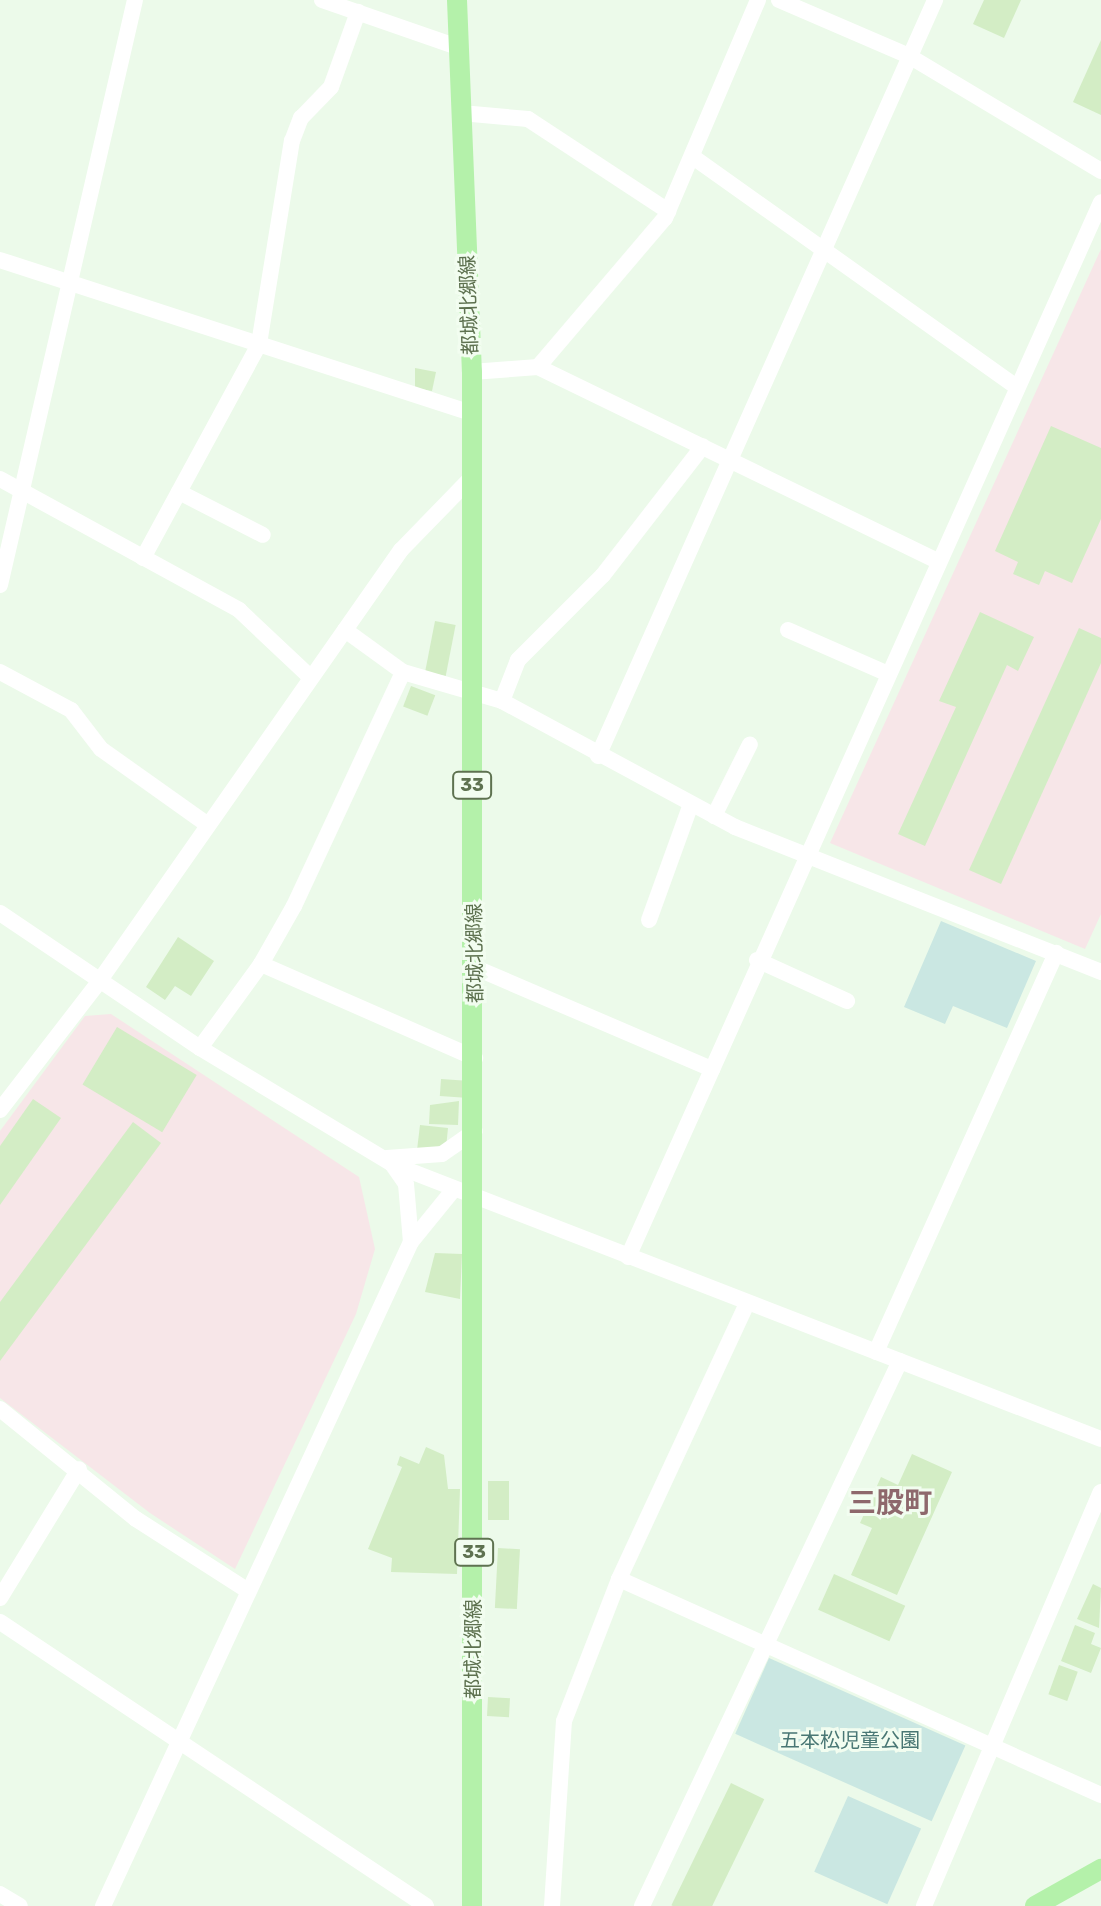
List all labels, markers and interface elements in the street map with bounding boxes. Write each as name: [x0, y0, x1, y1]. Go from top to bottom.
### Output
street label: 都城北郷線: [455, 255, 483, 355]
road number: 33: [452, 771, 492, 799]
street label: 都城北郷線: [462, 903, 488, 1003]
district label: 三股町: [848, 1486, 932, 1520]
road number: 33: [454, 1538, 494, 1566]
street label: 都城北郷線: [461, 1599, 485, 1699]
park label: 五本松児童公園: [780, 1728, 920, 1752]

